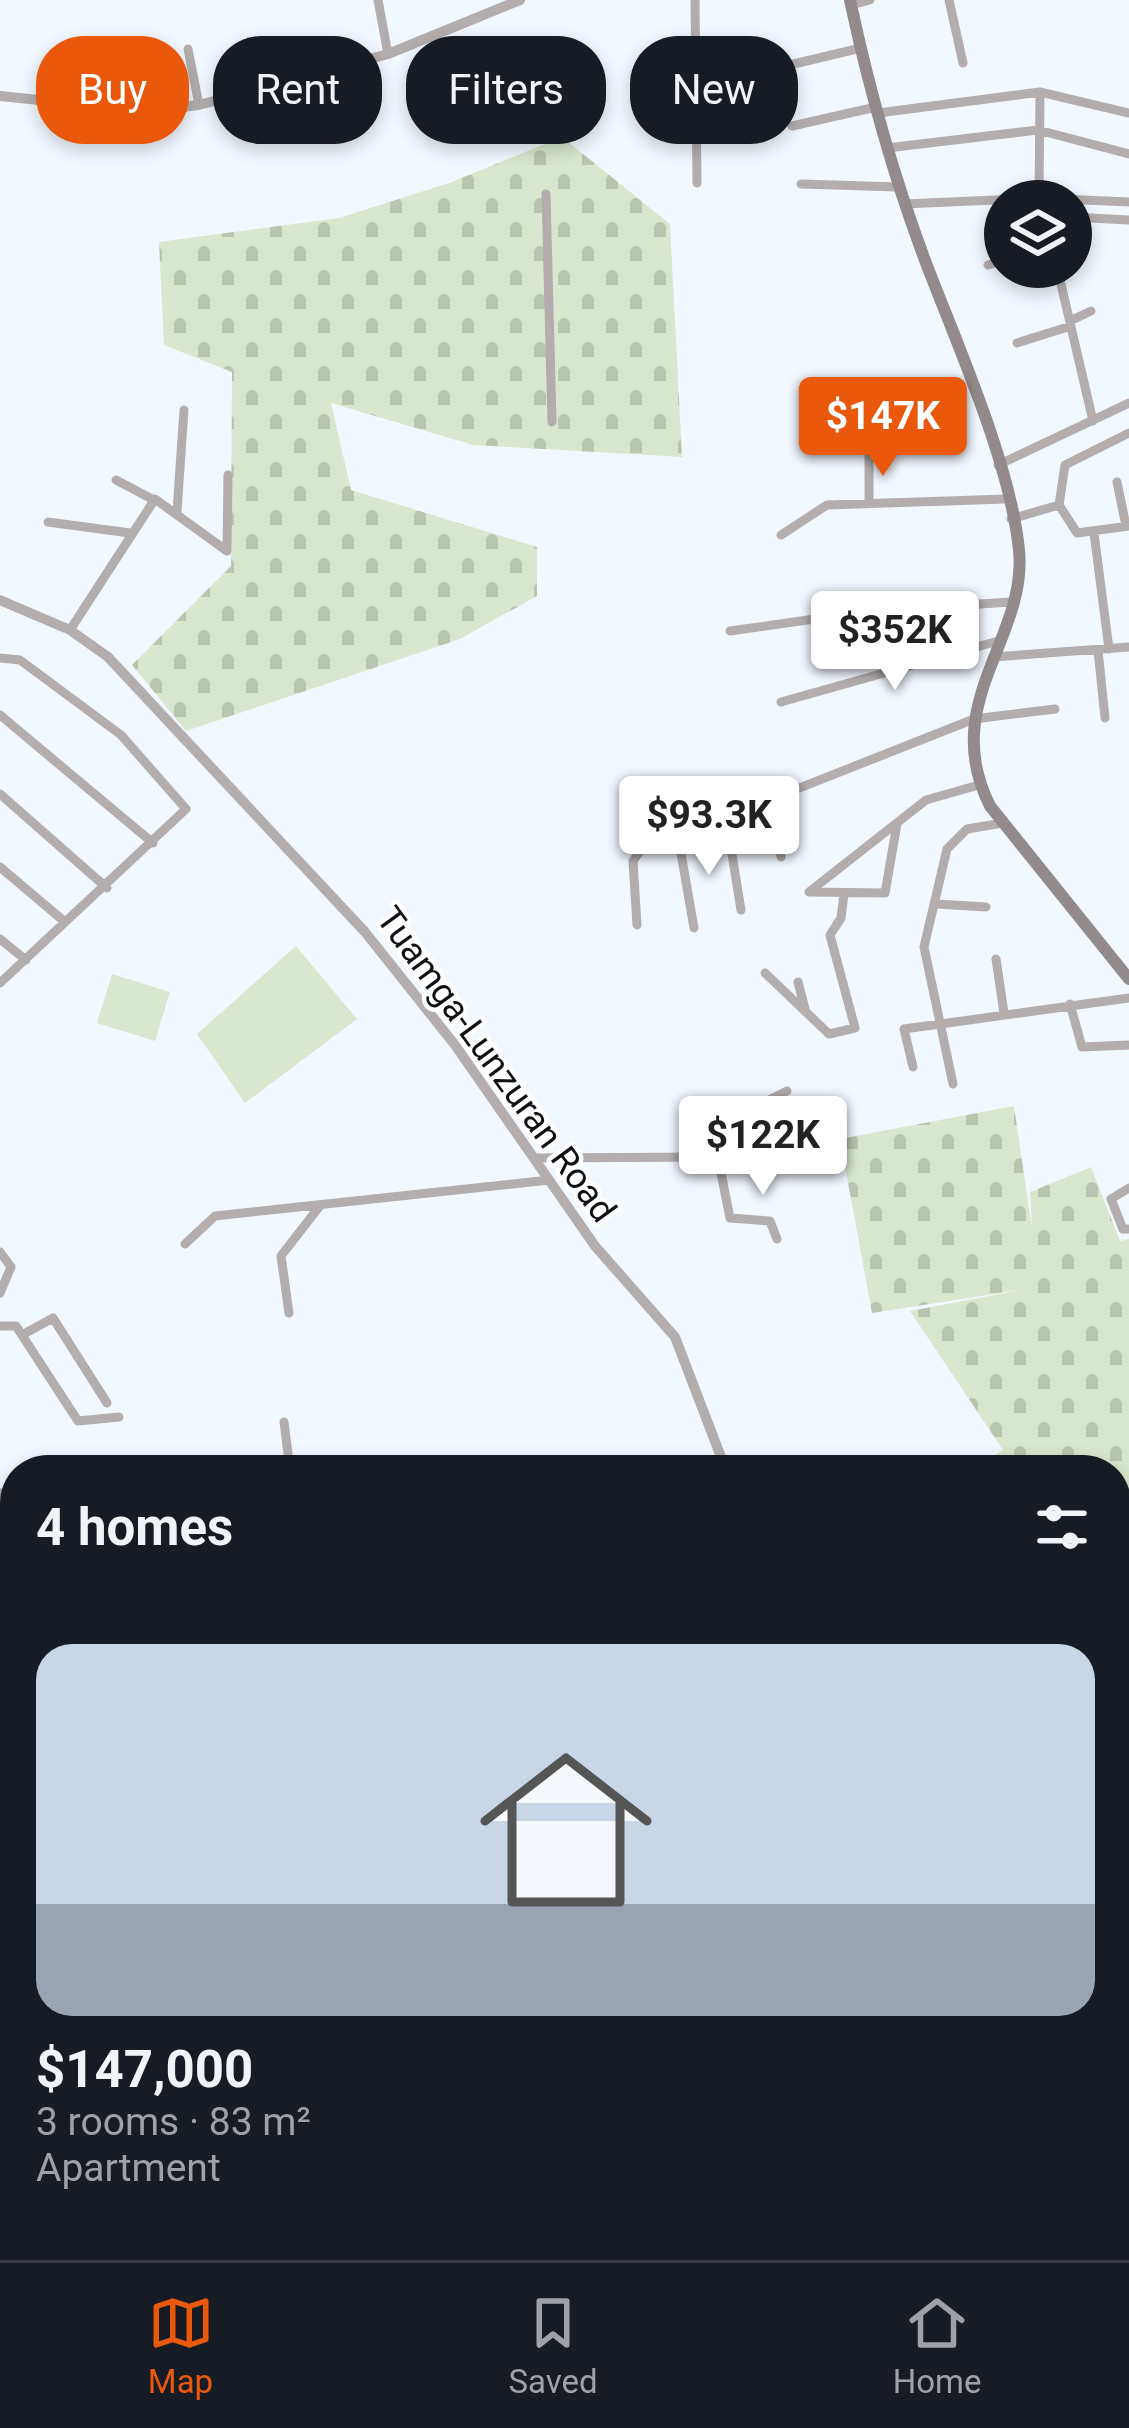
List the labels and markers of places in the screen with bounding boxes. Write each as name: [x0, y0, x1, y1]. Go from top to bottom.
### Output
pin: $147K: [799, 377, 967, 479]
pin: $352K: [811, 591, 979, 693]
pin: $93.3K: [611, 776, 807, 878]
pin: $122K: [679, 1096, 847, 1198]

